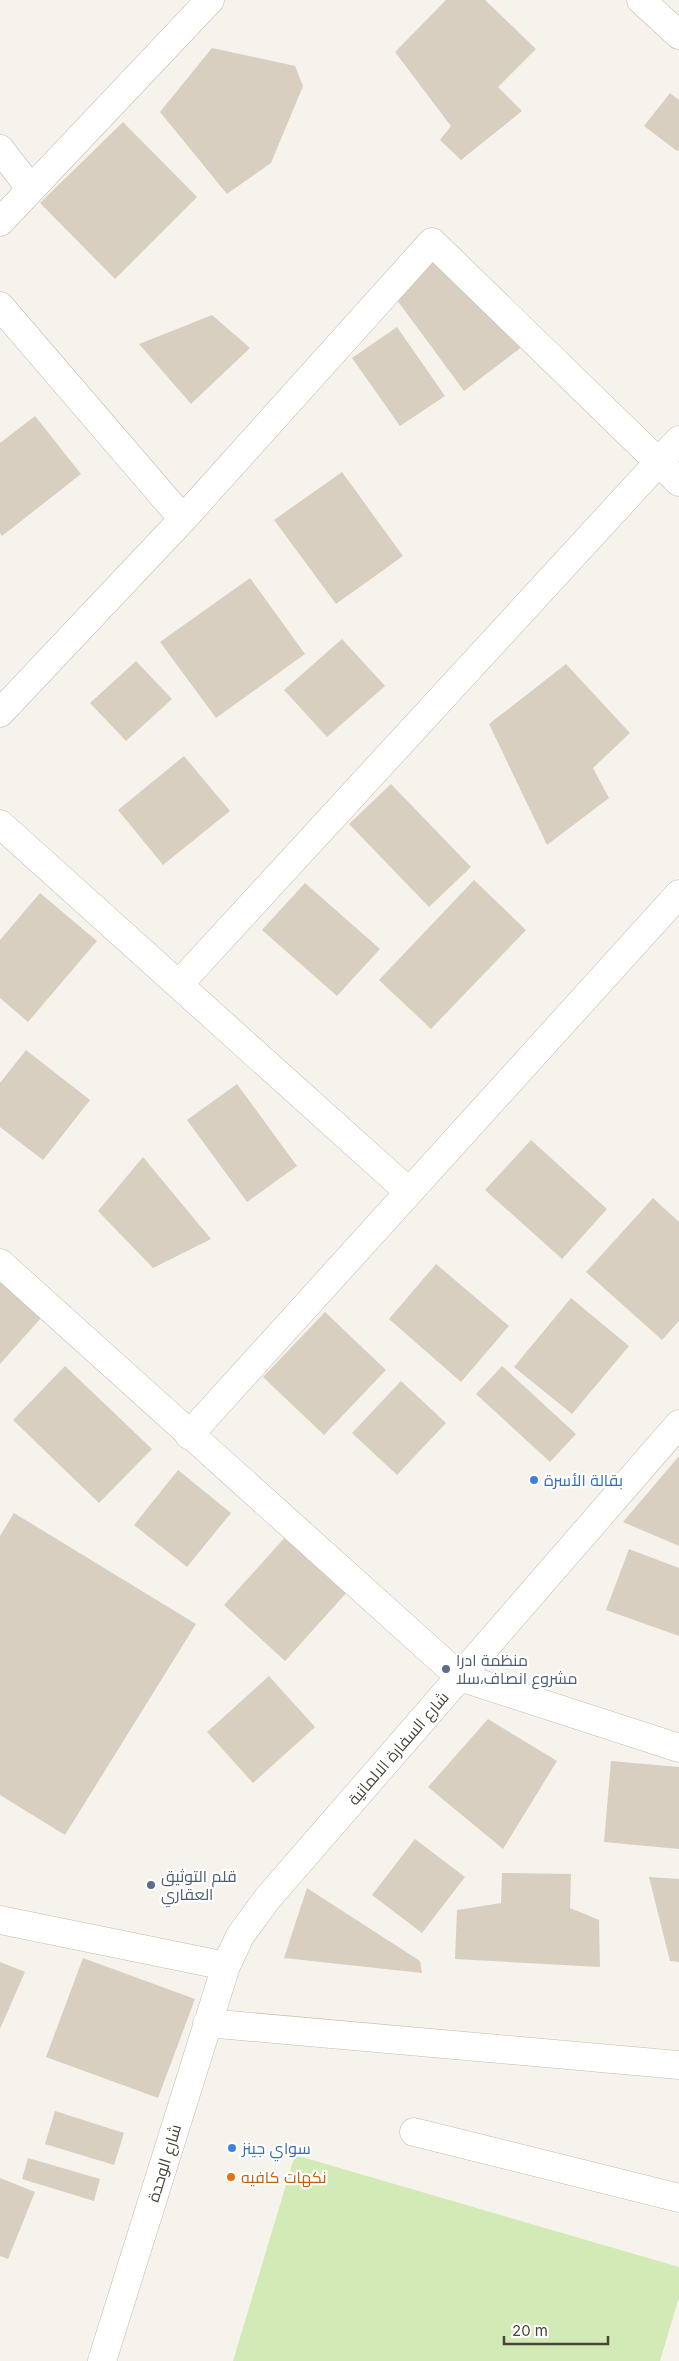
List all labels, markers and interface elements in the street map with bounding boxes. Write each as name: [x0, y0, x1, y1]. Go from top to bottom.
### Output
place label: بقالة الأسرة: [544, 1470, 623, 1490]
marker: بقالة الأسرة: [528, 1474, 540, 1486]
place label: منظمة ادرا مشروع انصاف،سلا: [456, 1650, 578, 1690]
marker: منظمة ادرا مشروع انصاف،سلا: [440, 1663, 452, 1675]
street label: شارع السفارة الالمانية: [343, 1687, 454, 1810]
place label: قلم التوثيق العقاري: [161, 1866, 237, 1908]
marker: قلم التوثيق العقاري: [145, 1879, 157, 1891]
street label: شارع الوحدة: [143, 2122, 187, 2205]
place label: سواي جينز: [241, 2138, 311, 2162]
marker: سواي جينز: [226, 2142, 238, 2154]
place label: نكهات كافيه: [241, 2167, 327, 2188]
marker: نكهات كافيه: [225, 2171, 237, 2183]
scale bar: [504, 2314, 608, 2346]
text: 20 m: [512, 2321, 548, 2340]

